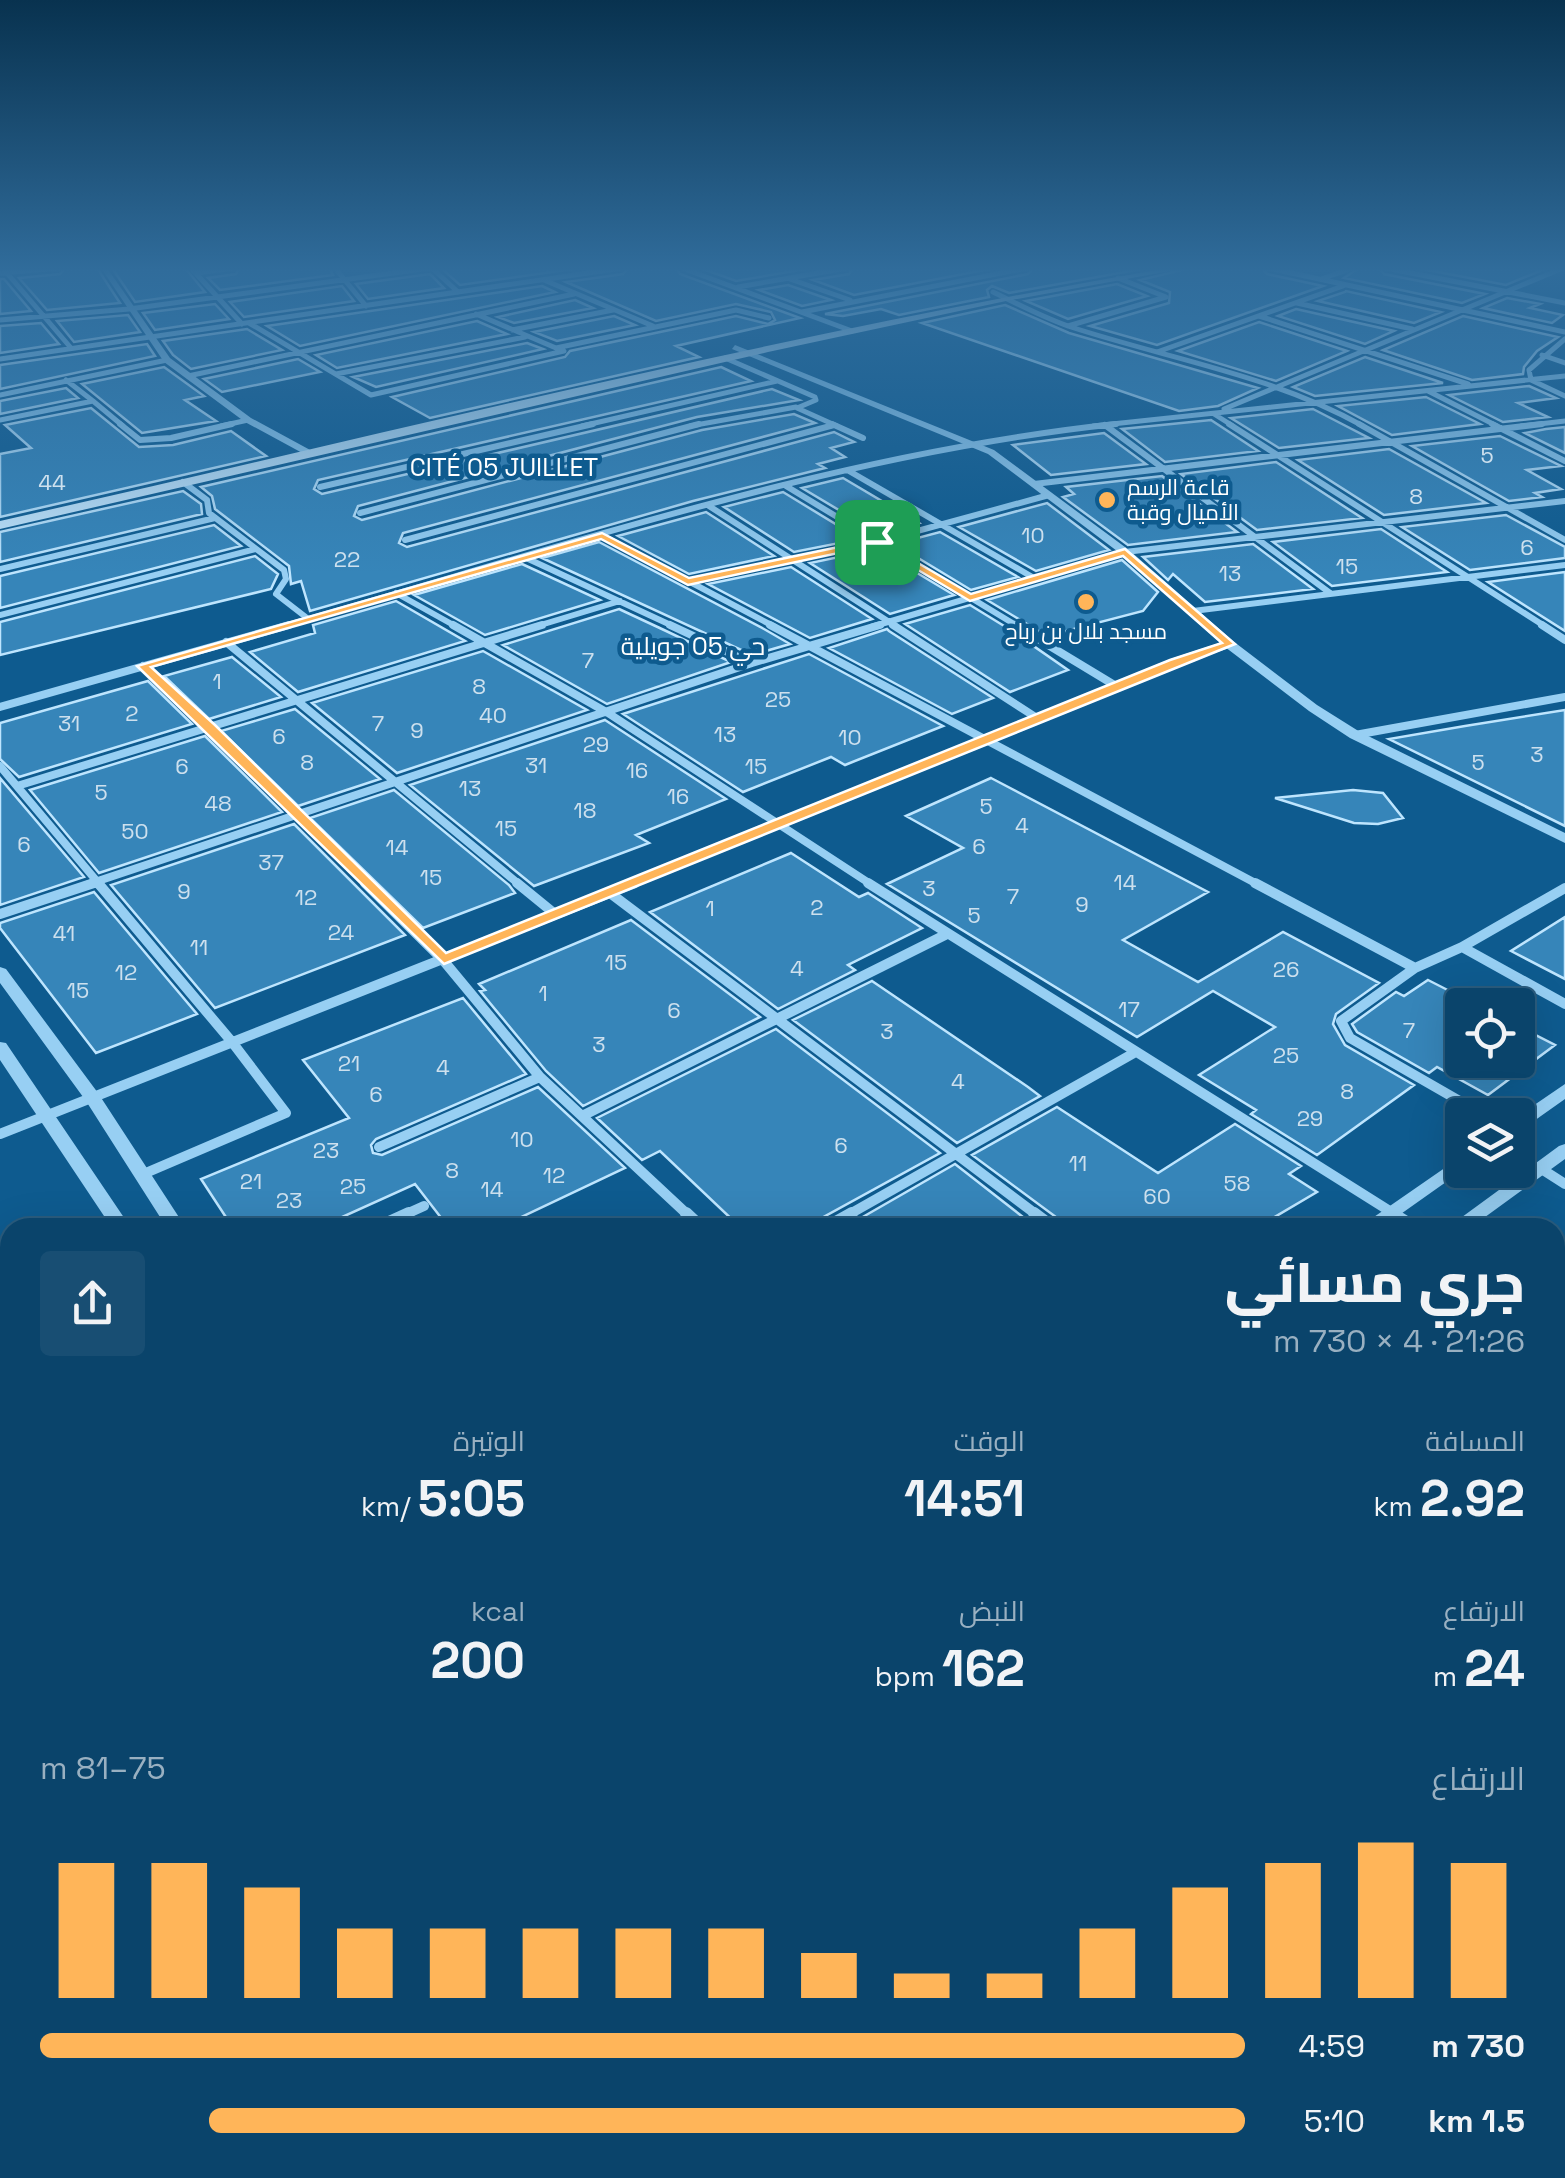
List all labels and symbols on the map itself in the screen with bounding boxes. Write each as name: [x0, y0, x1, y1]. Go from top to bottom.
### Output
house number: 5: [1480, 441, 1494, 469]
district label: CITÉ 05 JUILLET: [410, 451, 599, 483]
house number: 44: [38, 468, 66, 496]
place label: قاعة الرسم الأميال وقبة: [1127, 473, 1239, 526]
house number: 8: [1409, 482, 1423, 510]
marker: قاعة الرسم الأميال وقبة: [1096, 489, 1118, 511]
pin: [835, 500, 920, 585]
house number: 10: [1021, 521, 1045, 549]
house number: 6: [1520, 533, 1534, 561]
house number: 22: [334, 545, 360, 573]
house number: 15: [1336, 552, 1358, 580]
house number: 13: [1219, 559, 1241, 587]
marker: مسجد بلال بن رباح: [1075, 591, 1097, 613]
place label: مسجد بلال بن رباح: [1005, 617, 1167, 646]
district label: حي 05 جويلية: [621, 630, 765, 666]
house number: 7: [582, 646, 594, 674]
house number: 1: [212, 667, 222, 695]
house number: 8: [472, 672, 486, 700]
house number: 25: [765, 685, 791, 713]
house number: 2: [125, 699, 139, 727]
house number: 40: [479, 701, 507, 729]
house number: 31: [58, 709, 80, 737]
house number: 7: [372, 709, 384, 737]
house number: 9: [410, 716, 424, 744]
house number: 13: [714, 720, 736, 748]
house number: 6: [272, 722, 286, 750]
house number: 10: [838, 723, 862, 751]
house number: 29: [583, 730, 609, 758]
house number: 3: [1530, 740, 1544, 768]
house number: 8: [300, 748, 314, 776]
house number: 5: [1471, 748, 1485, 776]
house number: 31: [525, 751, 547, 779]
house number: 6: [175, 752, 189, 780]
house number: 15: [745, 752, 767, 780]
house number: 16: [626, 756, 648, 784]
house number: 13: [459, 774, 481, 802]
house number: 5: [94, 778, 108, 806]
house number: 16: [667, 782, 689, 810]
house number: 48: [204, 789, 232, 817]
house number: 5: [979, 792, 993, 820]
house number: 18: [574, 796, 596, 824]
house number: 4: [1015, 811, 1029, 839]
house number: 15: [495, 814, 517, 842]
house number: 50: [121, 817, 149, 845]
house number: 6: [17, 830, 31, 858]
house number: 6: [972, 832, 986, 860]
house number: 14: [386, 833, 409, 861]
house number: 37: [258, 848, 284, 876]
house number: 15: [420, 863, 442, 891]
house number: 14: [1114, 868, 1137, 896]
house number: 3: [922, 874, 936, 902]
house number: 9: [177, 877, 191, 905]
house number: 7: [1007, 882, 1019, 910]
house number: 12: [295, 883, 317, 911]
house number: 9: [1075, 890, 1089, 918]
house number: 2: [810, 893, 824, 921]
house number: 1: [705, 894, 715, 922]
house number: 5: [967, 901, 981, 929]
house number: 24: [328, 918, 354, 946]
house number: 41: [53, 919, 75, 947]
house number: 11: [190, 933, 208, 961]
house number: 15: [605, 948, 627, 976]
house number: 4: [790, 954, 804, 982]
house number: 26: [1273, 955, 1299, 983]
house number: 12: [115, 958, 137, 986]
house number: 15: [67, 976, 89, 1004]
house number: 1: [538, 979, 548, 1007]
house number: 17: [1118, 995, 1140, 1023]
house number: 6: [667, 996, 681, 1024]
house number: 7: [1403, 1016, 1415, 1044]
house number: 3: [880, 1017, 894, 1045]
house number: 3: [592, 1030, 606, 1058]
house number: 25: [1273, 1041, 1299, 1069]
house number: 21: [338, 1049, 360, 1077]
house number: 4: [436, 1053, 450, 1081]
house number: 4: [951, 1067, 965, 1095]
house number: 8: [1340, 1077, 1354, 1105]
house number: 6: [369, 1080, 383, 1108]
house number: 29: [1297, 1104, 1323, 1132]
house number: 10: [510, 1125, 534, 1153]
house number: 6: [834, 1131, 848, 1159]
house number: 23: [313, 1136, 339, 1164]
house number: 11: [1069, 1149, 1087, 1177]
house number: 8: [445, 1156, 459, 1184]
house number: 12: [543, 1161, 565, 1189]
house number: 21: [240, 1167, 262, 1195]
house number: 58: [1224, 1169, 1250, 1197]
house number: 25: [340, 1172, 366, 1200]
house number: 14: [481, 1175, 504, 1203]
house number: 60: [1143, 1182, 1171, 1210]
house number: 23: [276, 1186, 302, 1214]

